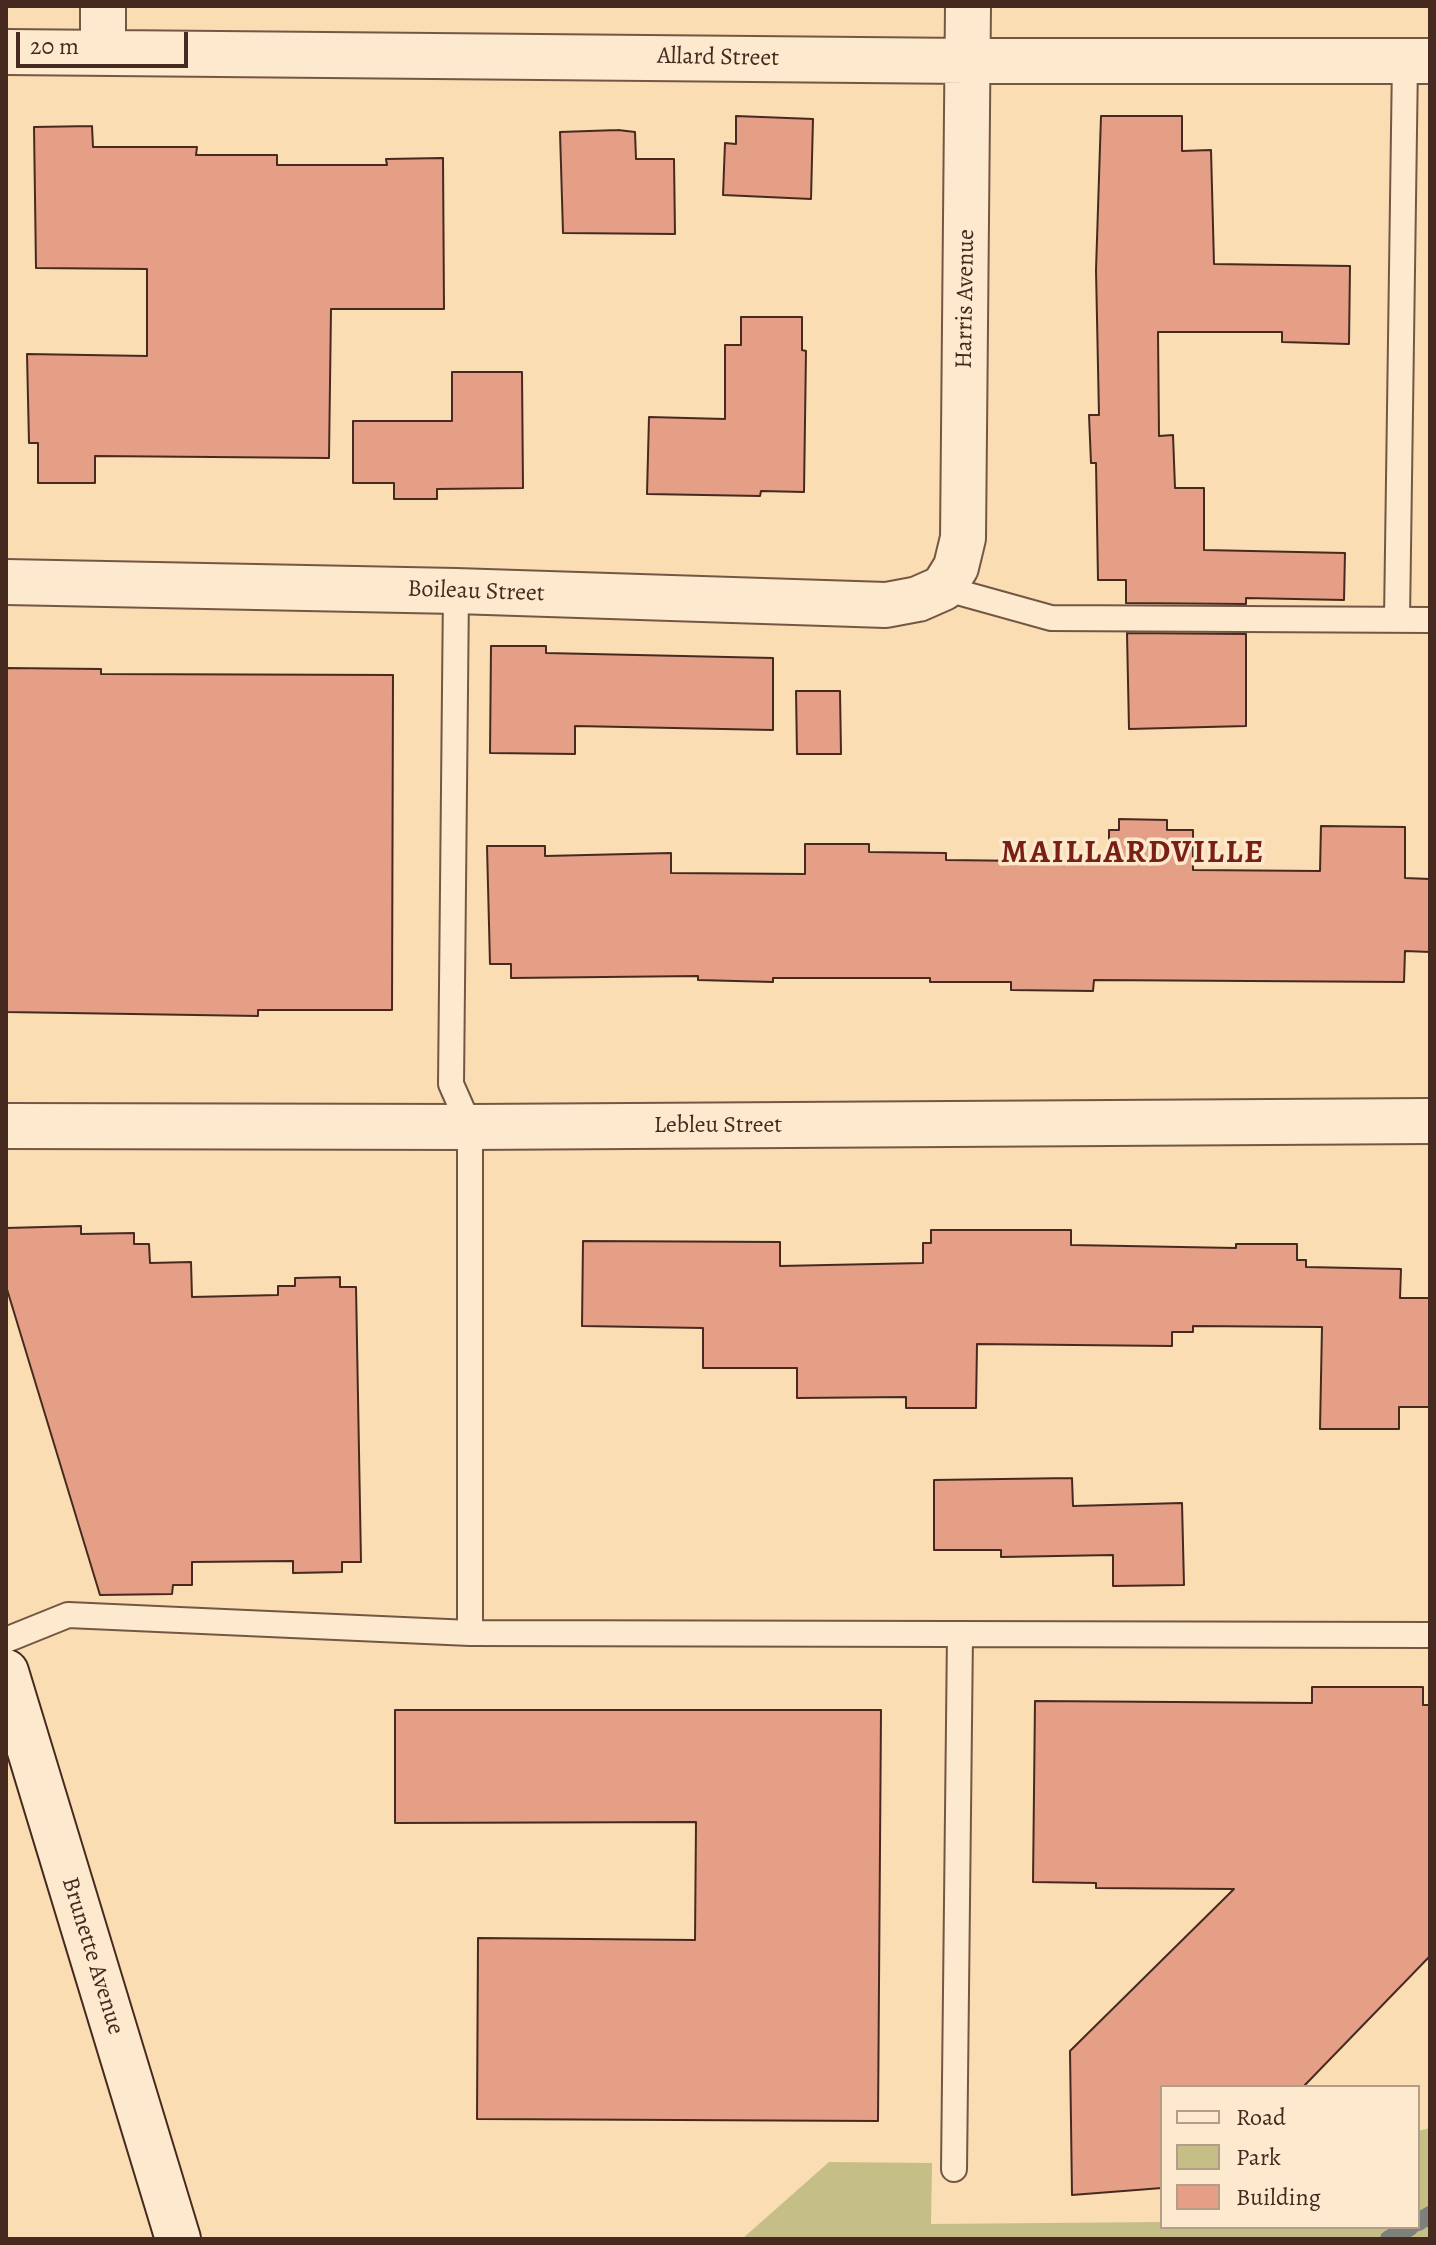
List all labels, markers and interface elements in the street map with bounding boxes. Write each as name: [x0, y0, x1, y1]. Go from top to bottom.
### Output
scale bar: [20, 16, 192, 66]
text: 20 m: [30, 30, 79, 62]
street label: Allard Street: [657, 43, 779, 73]
street label: Harris Avenue: [950, 229, 982, 369]
street label: Boileau Street: [407, 575, 545, 609]
district label: MAILLARDVILLE: [1001, 835, 1265, 873]
street label: Lebleu Street: [654, 1112, 782, 1140]
street label: Brunette Avenue: [54, 1874, 130, 2038]
legend: [1160, 2085, 1420, 2229]
text: Road: [1236, 2101, 1286, 2133]
text: Park: [1236, 2141, 1281, 2173]
text: Building: [1236, 2181, 1321, 2213]

